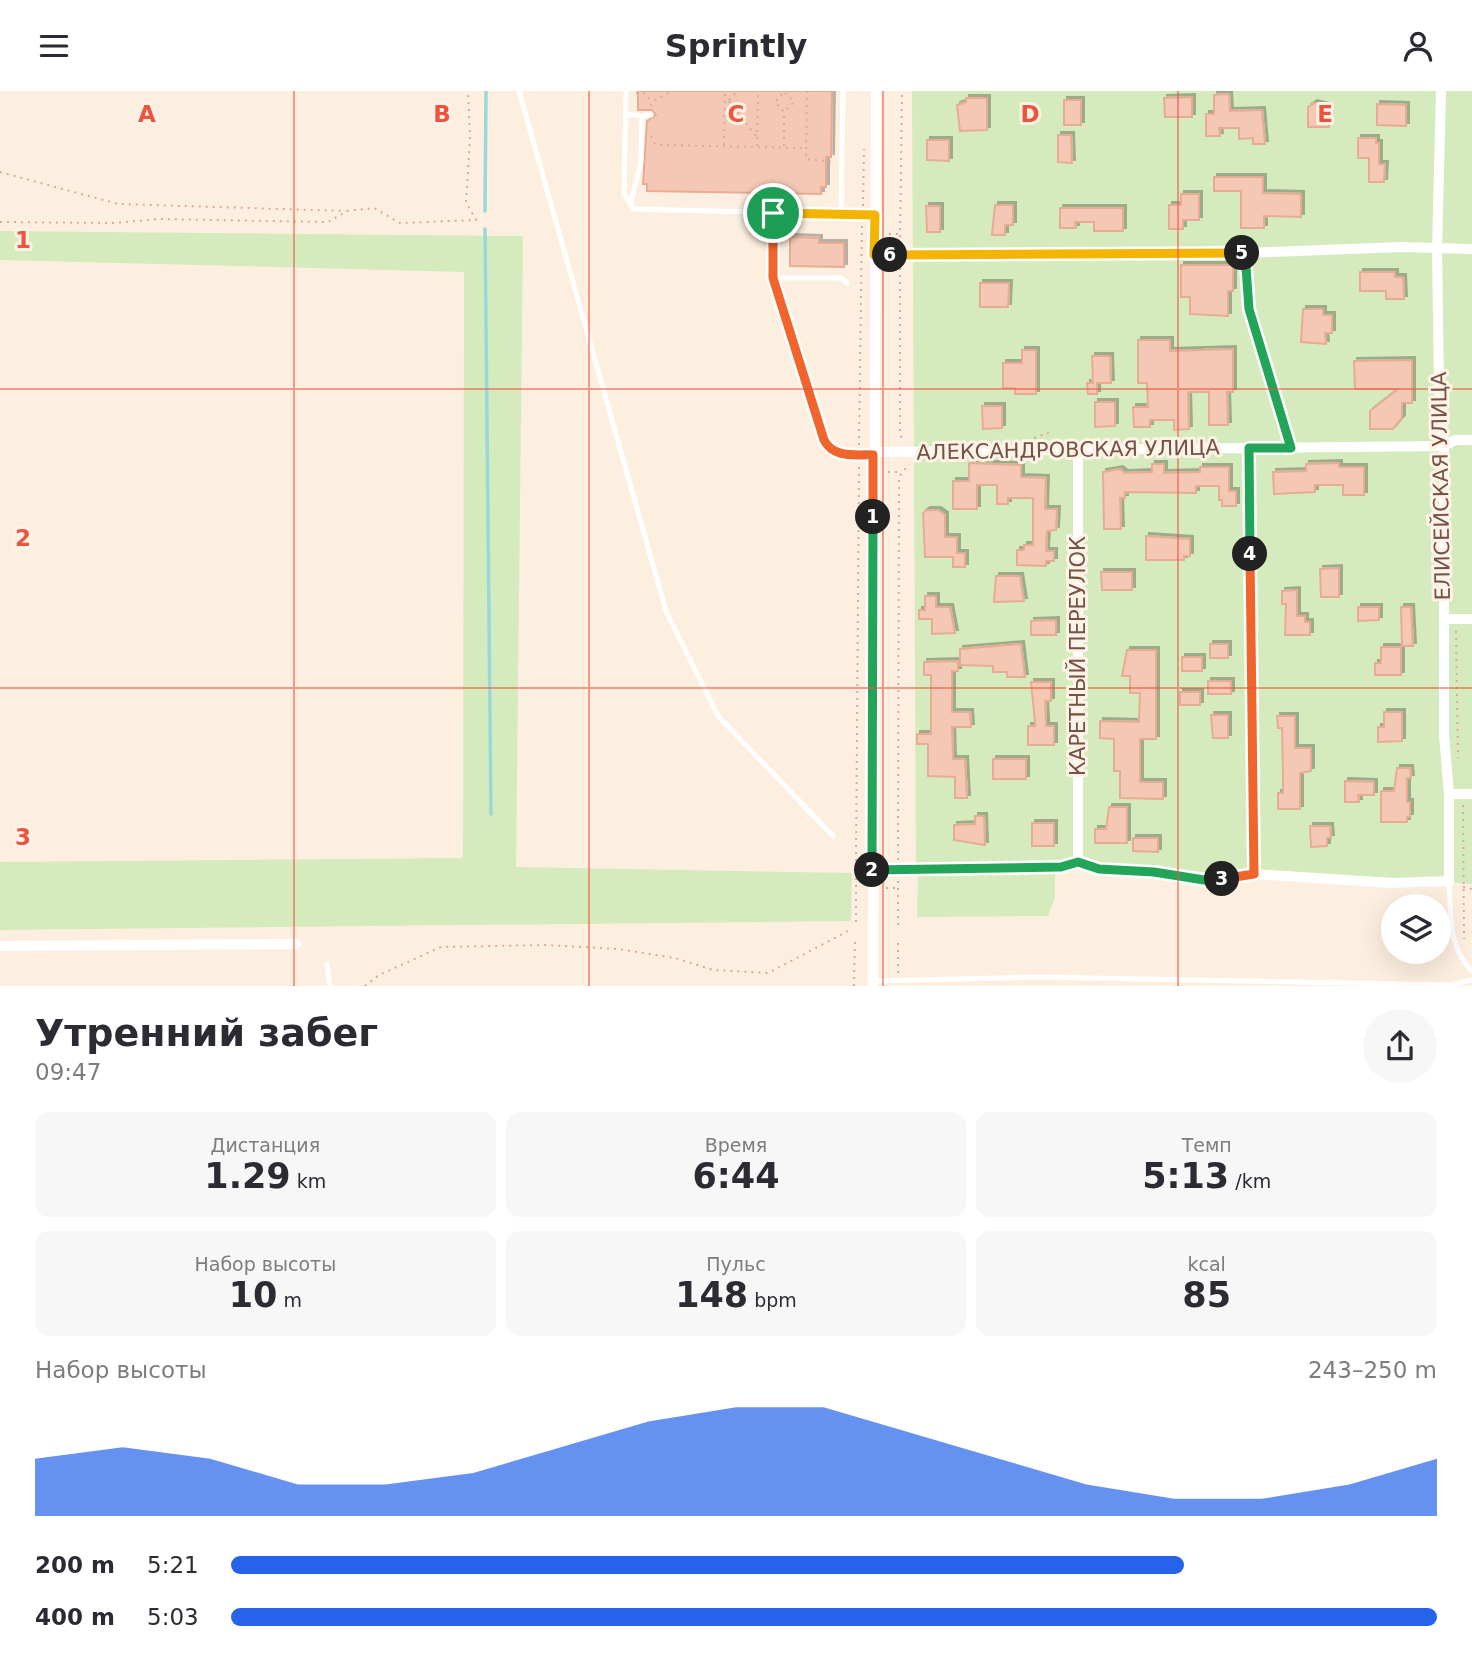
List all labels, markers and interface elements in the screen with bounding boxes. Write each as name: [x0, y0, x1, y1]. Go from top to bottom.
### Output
icon: menu: [35, 27, 73, 65]
text: Sprintly: [665, 27, 807, 65]
icon: person: [1399, 27, 1437, 65]
text: A: [138, 101, 156, 127]
text: B: [433, 101, 451, 127]
text: C: [728, 101, 744, 127]
text: D: [1020, 101, 1040, 127]
text: E: [1317, 101, 1333, 127]
pin: [743, 183, 803, 243]
icon: arrive: [754, 194, 792, 232]
text: 1: [15, 227, 31, 253]
pin: 5: [1224, 235, 1260, 271]
pin: 6: [872, 237, 908, 273]
text: 5: [1235, 241, 1248, 263]
text: 6: [883, 243, 896, 265]
street label: ЕЛИСЕЙСКАЯ УЛИЦА: [1426, 371, 1455, 601]
street label: АЛЕКСАНДРОВСКАЯ УЛИЦА: [916, 435, 1220, 465]
pin: 1: [856, 499, 890, 535]
text: 1: [866, 505, 879, 527]
text: 2: [15, 525, 31, 551]
street label: КАРЕТНЫЙ ПЕРЕУЛОК: [1065, 536, 1090, 776]
pin: 4: [1232, 537, 1268, 571]
text: 4: [1243, 542, 1256, 564]
text: 3: [15, 824, 31, 850]
pin: 2: [854, 853, 890, 887]
text: 2: [865, 858, 878, 880]
pin: 3: [1204, 861, 1240, 897]
text: 3: [1215, 867, 1228, 889]
map controls: [1381, 894, 1451, 964]
button: layers: [1381, 894, 1451, 964]
button: share: [1363, 1009, 1437, 1083]
text: Утренний забег: [35, 1011, 378, 1055]
text: 09:47: [35, 1059, 101, 1085]
text: Дистанция: [211, 1134, 320, 1156]
text: Время: [705, 1134, 767, 1156]
text: Темп: [1182, 1134, 1232, 1156]
text: 1.29: [204, 1156, 291, 1196]
text: 6:44: [692, 1156, 780, 1196]
text: 5:13: [1142, 1156, 1229, 1196]
text: km: [291, 1170, 326, 1192]
text: /km: [1229, 1170, 1271, 1192]
text: Набор высоты: [194, 1253, 336, 1275]
text: Пульс: [706, 1253, 766, 1275]
text: kcal: [1187, 1253, 1226, 1275]
text: 10: [229, 1275, 277, 1315]
text: 148: [675, 1275, 748, 1315]
text: 85: [1182, 1275, 1231, 1315]
text: m: [277, 1289, 302, 1311]
text: bpm: [748, 1289, 797, 1311]
text: Набор высоты: [35, 1357, 207, 1383]
text: 243–250 m: [1308, 1357, 1437, 1383]
text: 200 m: [35, 1552, 115, 1578]
text: 5:21: [147, 1552, 199, 1578]
text: 400 m: [35, 1604, 115, 1630]
text: 5:03: [147, 1604, 199, 1630]

